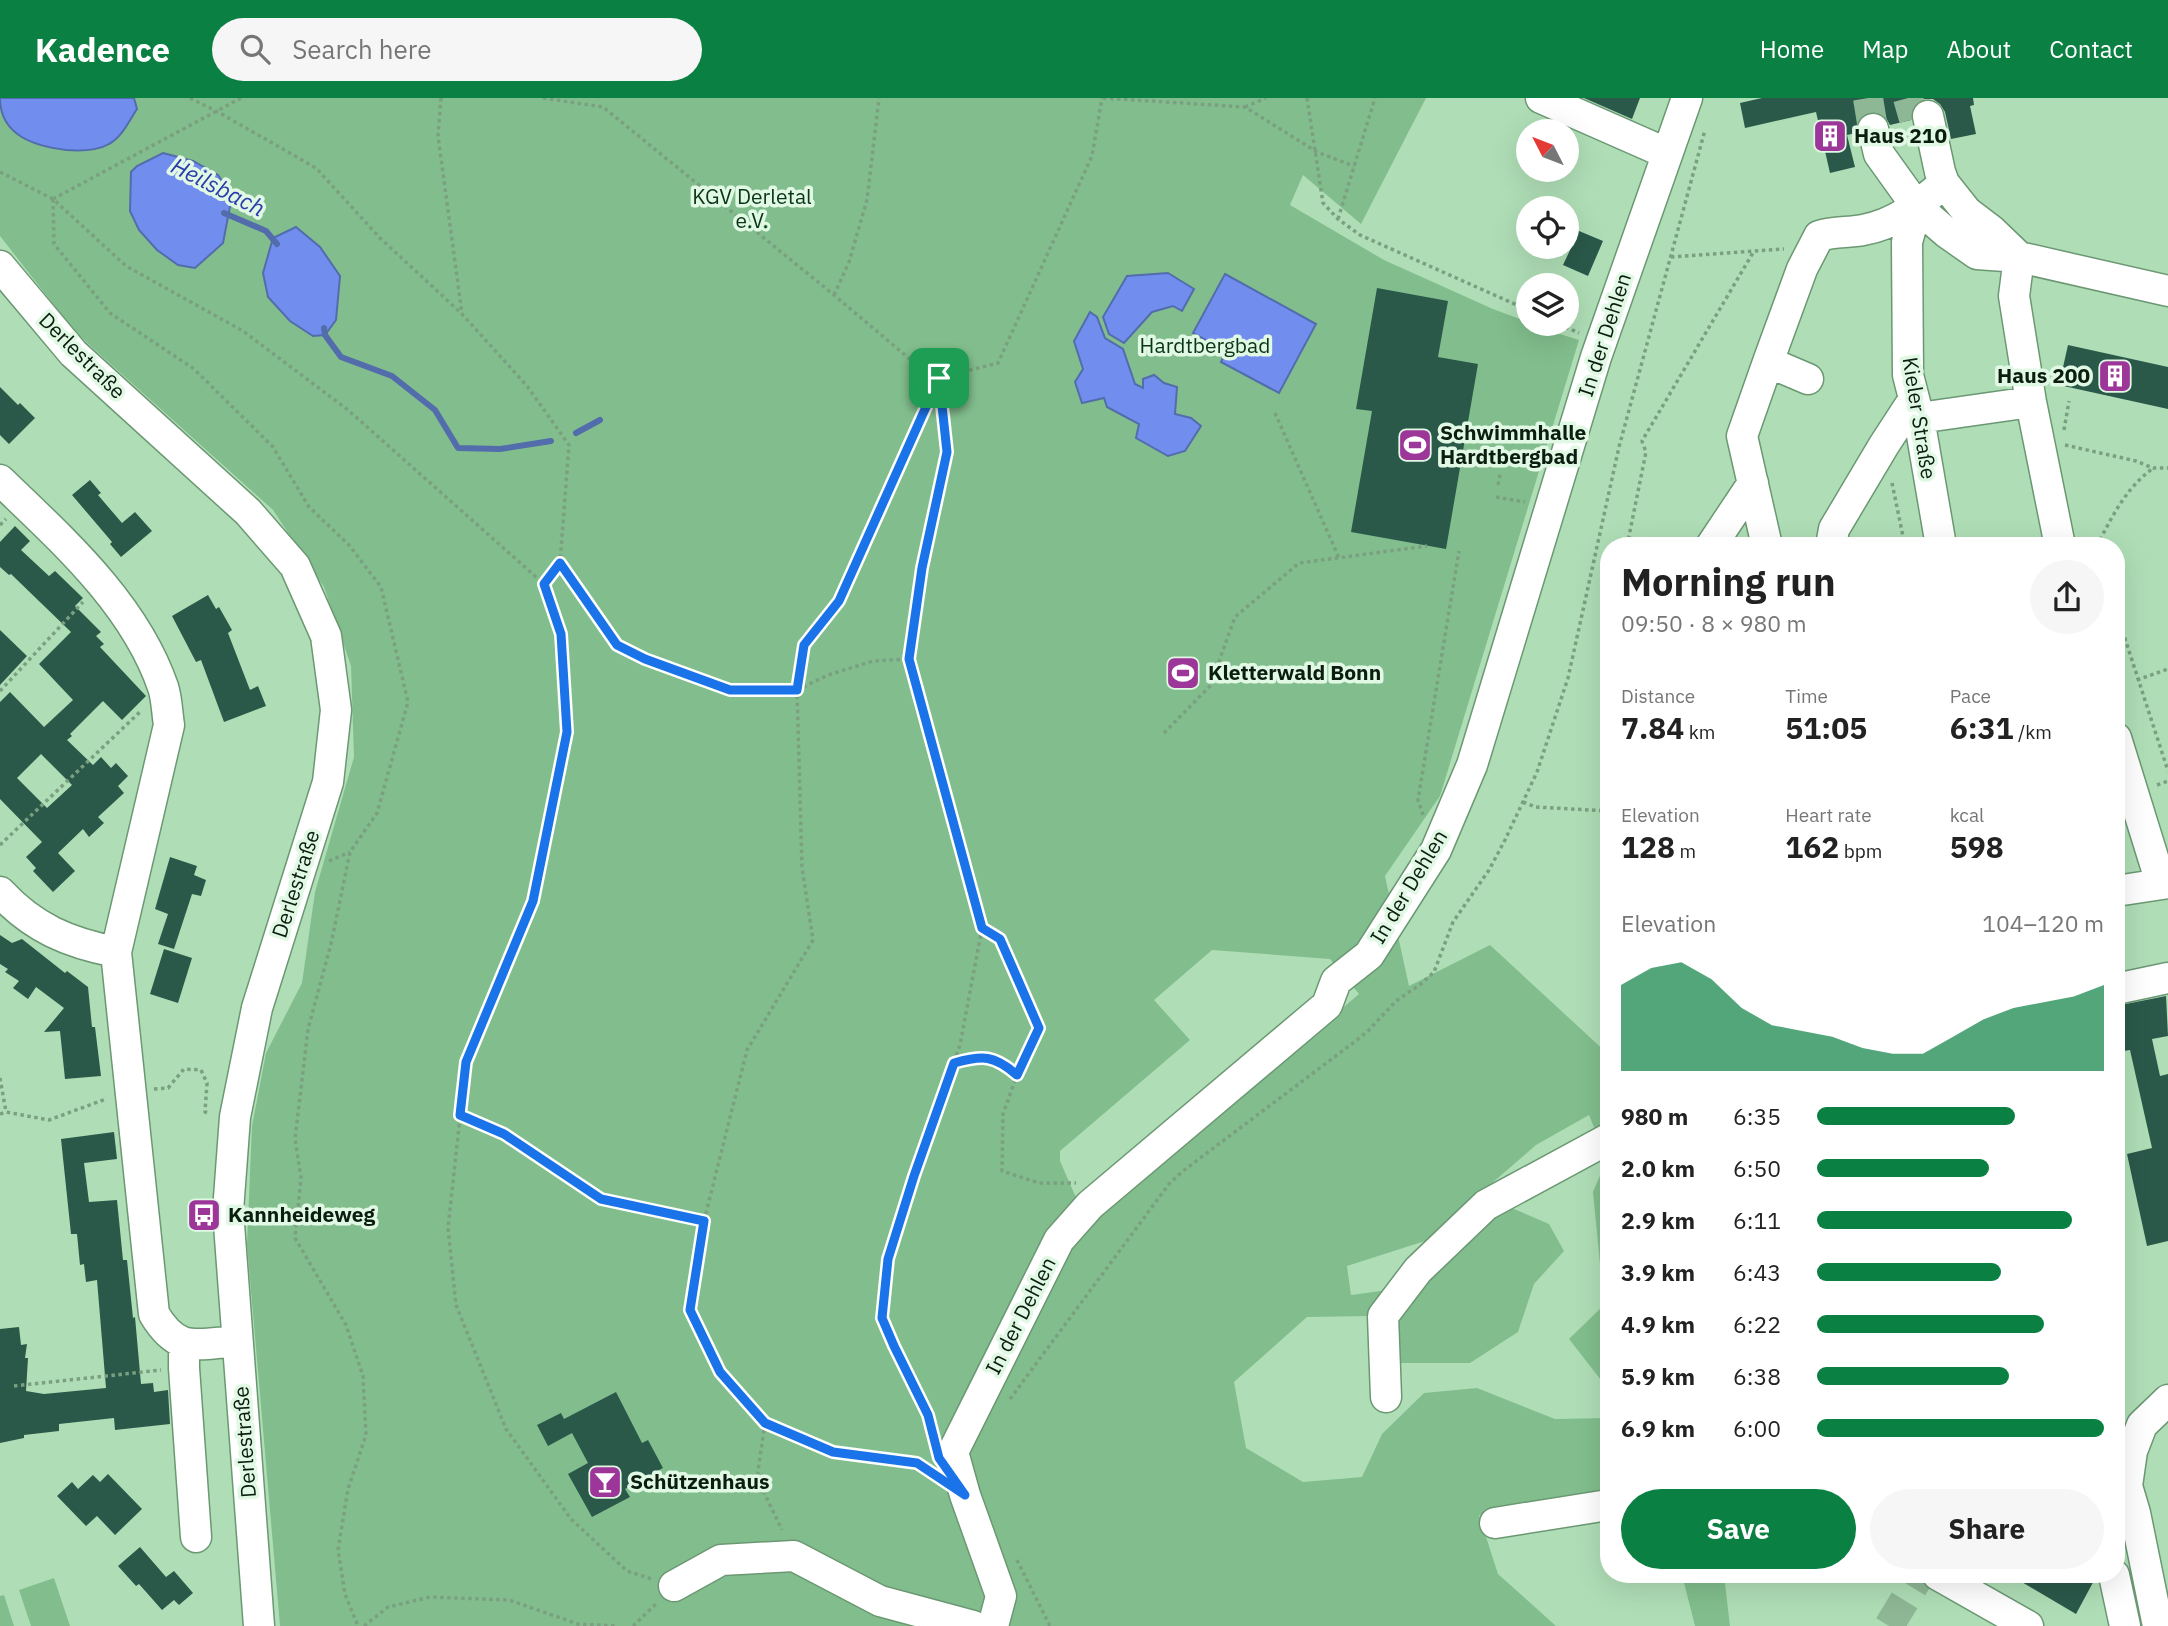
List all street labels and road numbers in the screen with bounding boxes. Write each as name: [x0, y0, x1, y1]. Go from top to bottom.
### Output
street label: In der Dehlen: [1571, 269, 1637, 400]
street label: Derlestraße: [33, 306, 132, 405]
street label: Kieler Straße: [1897, 355, 1943, 481]
street label: In der Dehlen: [1363, 824, 1453, 949]
street label: Derlestraße: [264, 826, 326, 941]
street label: In der Dehlen: [978, 1252, 1062, 1379]
street label: Derlestraße: [226, 1385, 262, 1499]

